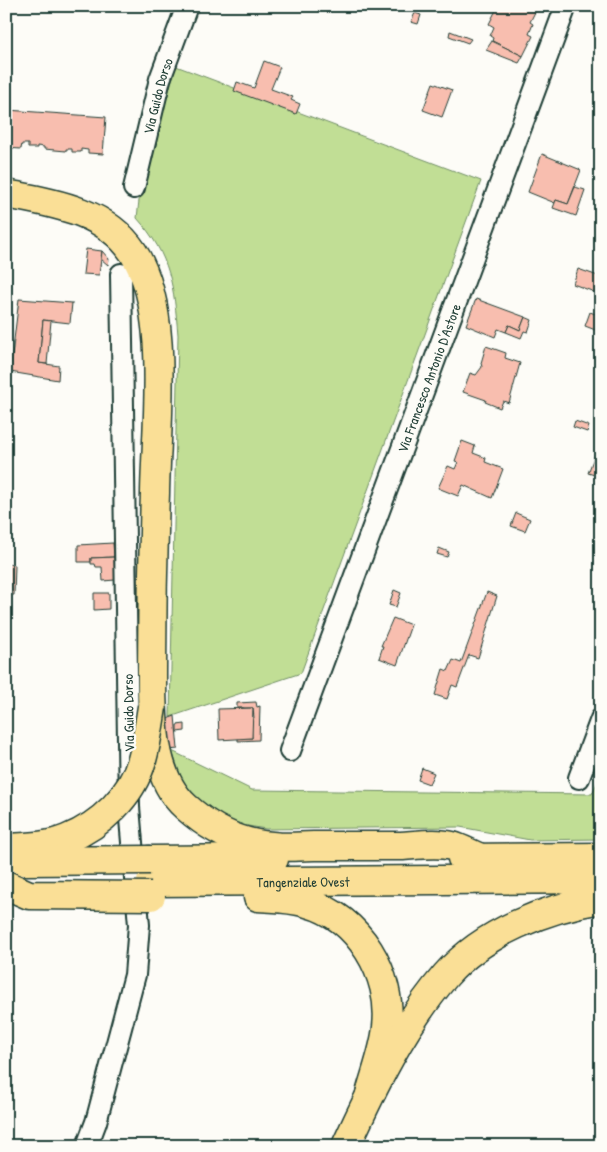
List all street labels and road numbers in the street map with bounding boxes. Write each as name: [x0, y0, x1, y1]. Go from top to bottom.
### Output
street label: Via Guido Dorso: [138, 55, 177, 136]
street label: Via Francesco Antonio D'Astore: [392, 300, 465, 455]
street label: Via Guido Dorso: [118, 673, 138, 752]
street label: Tangenziale Ovest: [256, 871, 350, 892]

